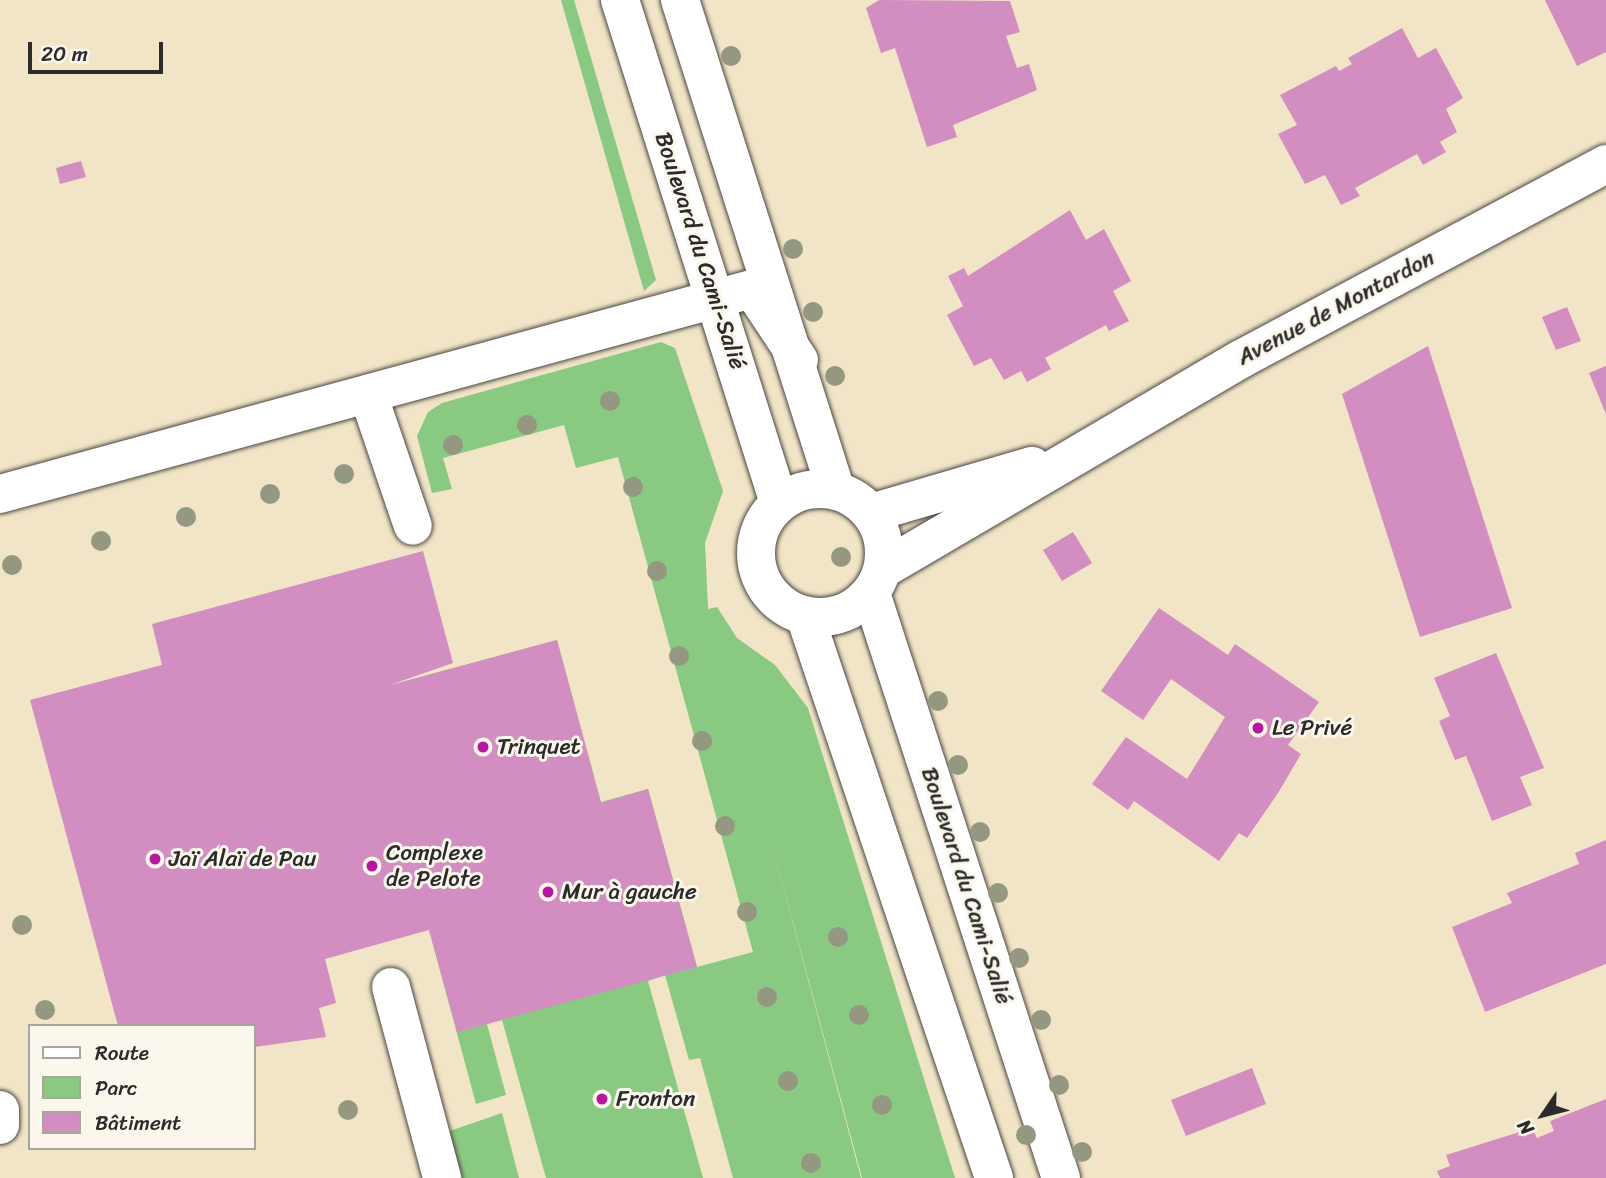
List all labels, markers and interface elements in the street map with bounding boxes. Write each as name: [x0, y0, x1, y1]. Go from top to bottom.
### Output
scale bar: [32, 28, 166, 72]
text: 20 m: [41, 35, 88, 73]
street label: Boulevard du Cami-Salié: [649, 129, 751, 373]
street label: Avenue de Montardon: [1233, 244, 1439, 372]
place label: Le Privé: [1272, 714, 1353, 742]
marker: Le Privé: [1250, 720, 1266, 736]
place label: Trinquet: [497, 733, 581, 761]
marker: Trinquet: [475, 739, 491, 755]
street label: Boulevard du Cami-Salié: [915, 764, 1017, 1008]
place label: Complexe de Pelote: [386, 839, 483, 893]
place label: Jaï Alaï de Pau: [169, 845, 317, 873]
marker: Jaï Alaï de Pau: [147, 851, 163, 867]
marker: Complexe de Pelote: [364, 858, 380, 874]
place label: Mur à gauche: [562, 878, 696, 906]
marker: Mur à gauche: [540, 884, 556, 900]
legend: [28, 1024, 256, 1150]
text: Route: [95, 1034, 149, 1072]
text: Parc: [95, 1069, 137, 1107]
north arrow: [1508, 1080, 1578, 1150]
place label: Fronton: [616, 1085, 695, 1113]
marker: Fronton: [594, 1091, 610, 1107]
text: Bâtiment: [95, 1104, 181, 1142]
text: N: [1508, 1112, 1543, 1142]

